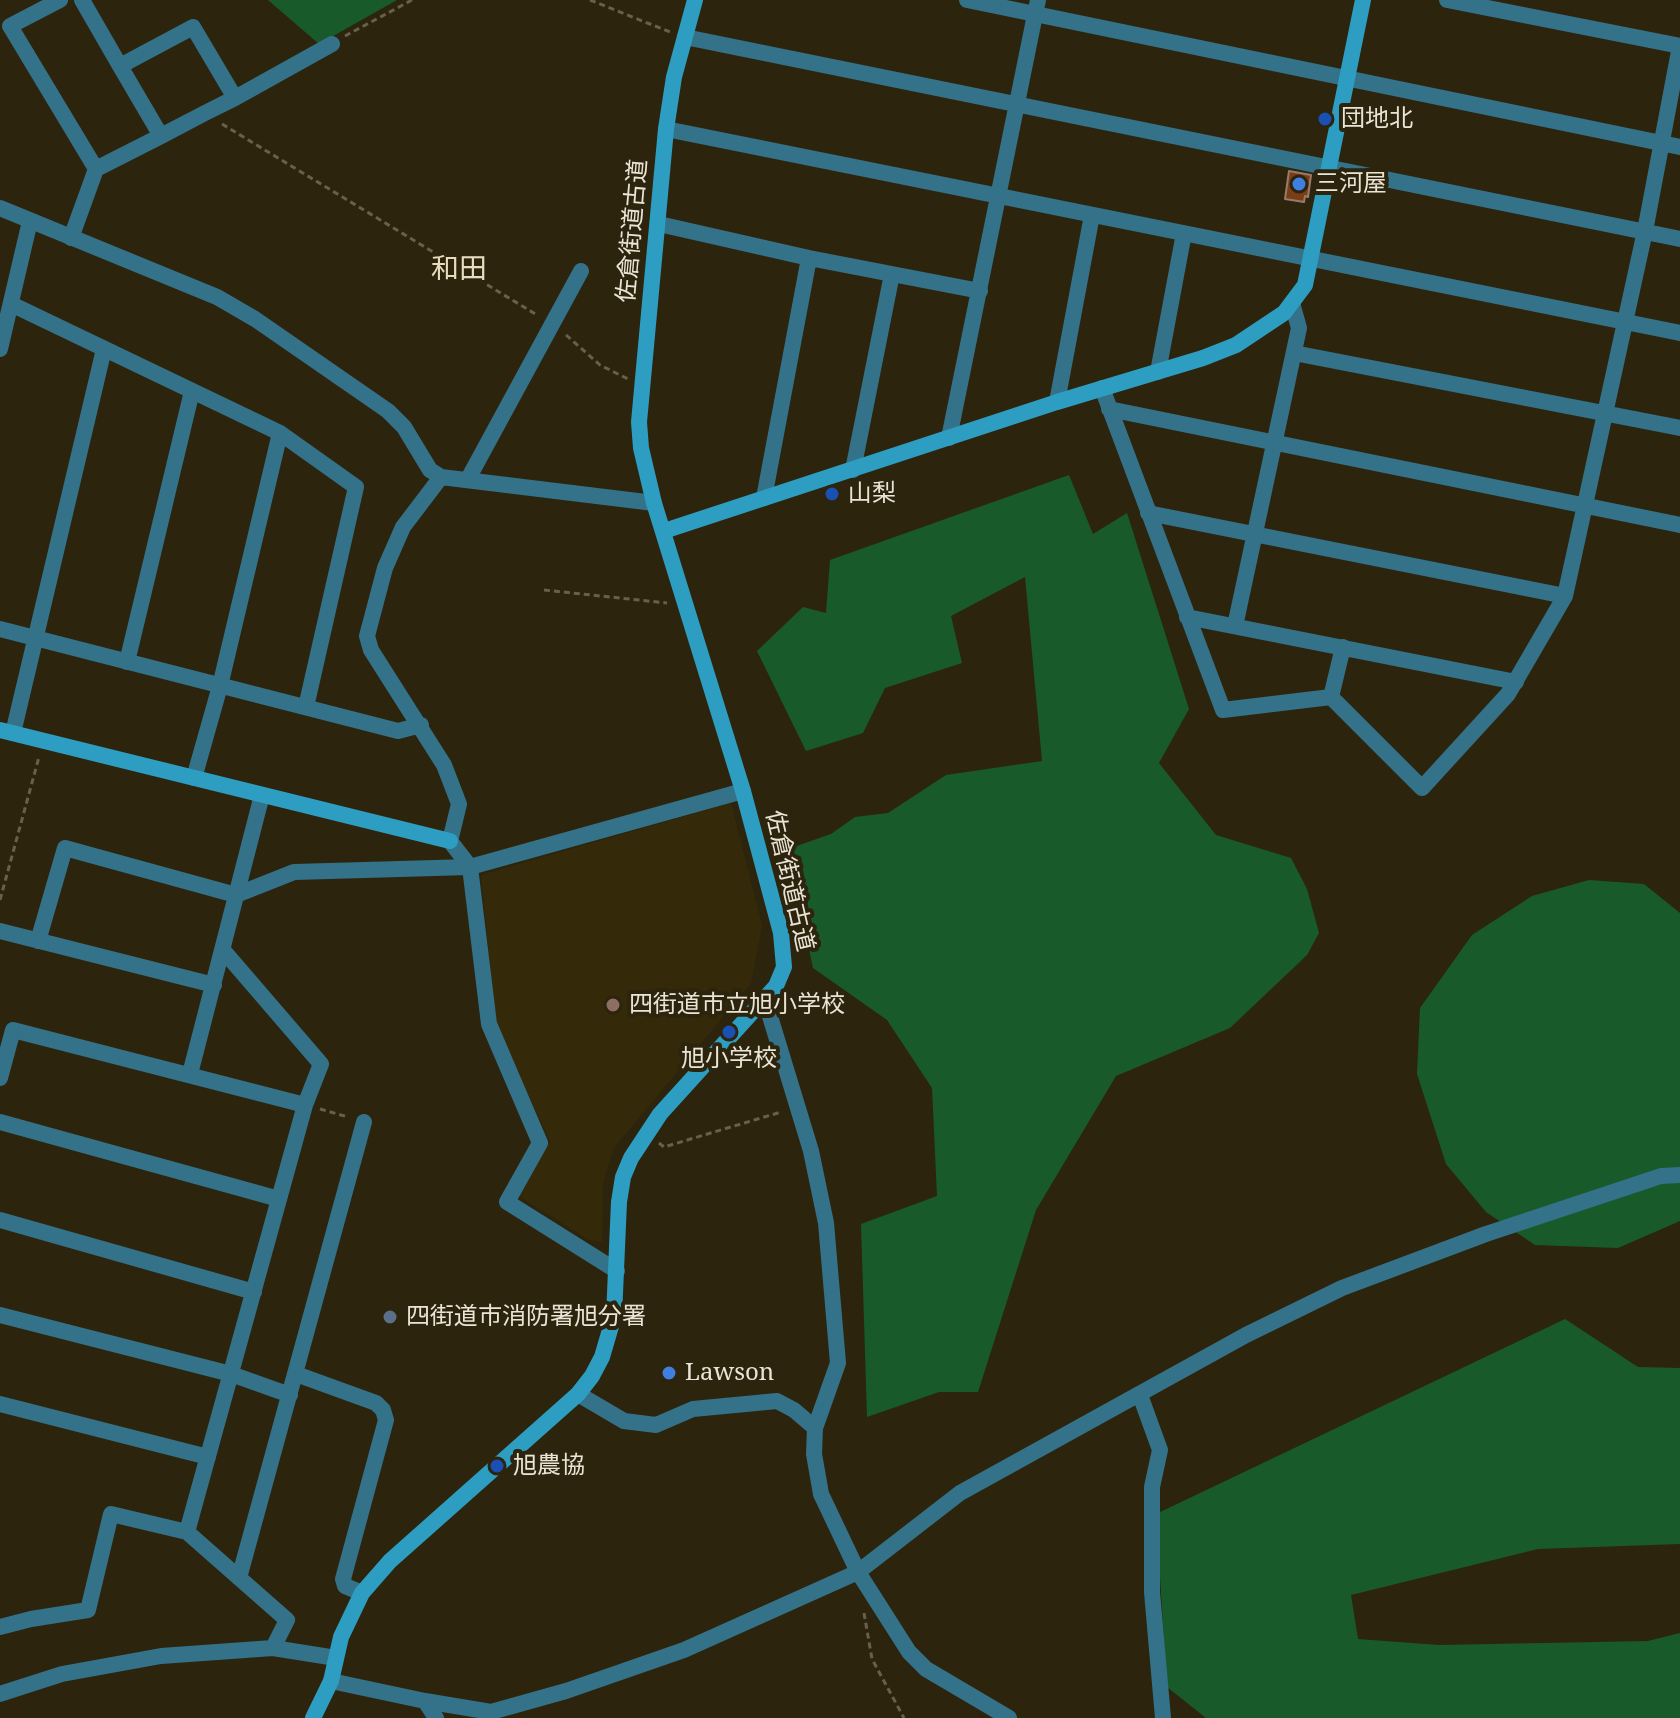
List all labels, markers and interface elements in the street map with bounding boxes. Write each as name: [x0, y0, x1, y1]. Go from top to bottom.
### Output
place label: 団地北: [1341, 105, 1413, 133]
marker: 団地北: [1316, 110, 1334, 128]
street label: 佐倉街道古道: [612, 158, 654, 304]
place label: 三河屋: [1315, 170, 1387, 198]
marker: 三河屋: [1290, 175, 1308, 193]
district label: 和田: [431, 253, 487, 287]
place label: 山梨: [848, 480, 896, 508]
marker: 山梨: [823, 485, 841, 503]
street label: 佐倉街道古道: [759, 808, 819, 954]
place label: 四街道市立旭小学校: [629, 991, 845, 1019]
marker: 四街道市立旭小学校: [604, 996, 622, 1014]
marker: 旭小学校: [720, 1023, 738, 1041]
place label: 旭小学校: [681, 1045, 777, 1073]
place label: 四街道市消防署旭分署: [406, 1303, 646, 1331]
marker: 四街道市消防署旭分署: [381, 1308, 399, 1326]
place label: Lawson: [685, 1359, 774, 1387]
marker: Lawson: [660, 1364, 678, 1382]
place label: 旭農協: [513, 1452, 585, 1480]
marker: 旭農協: [488, 1457, 506, 1475]

